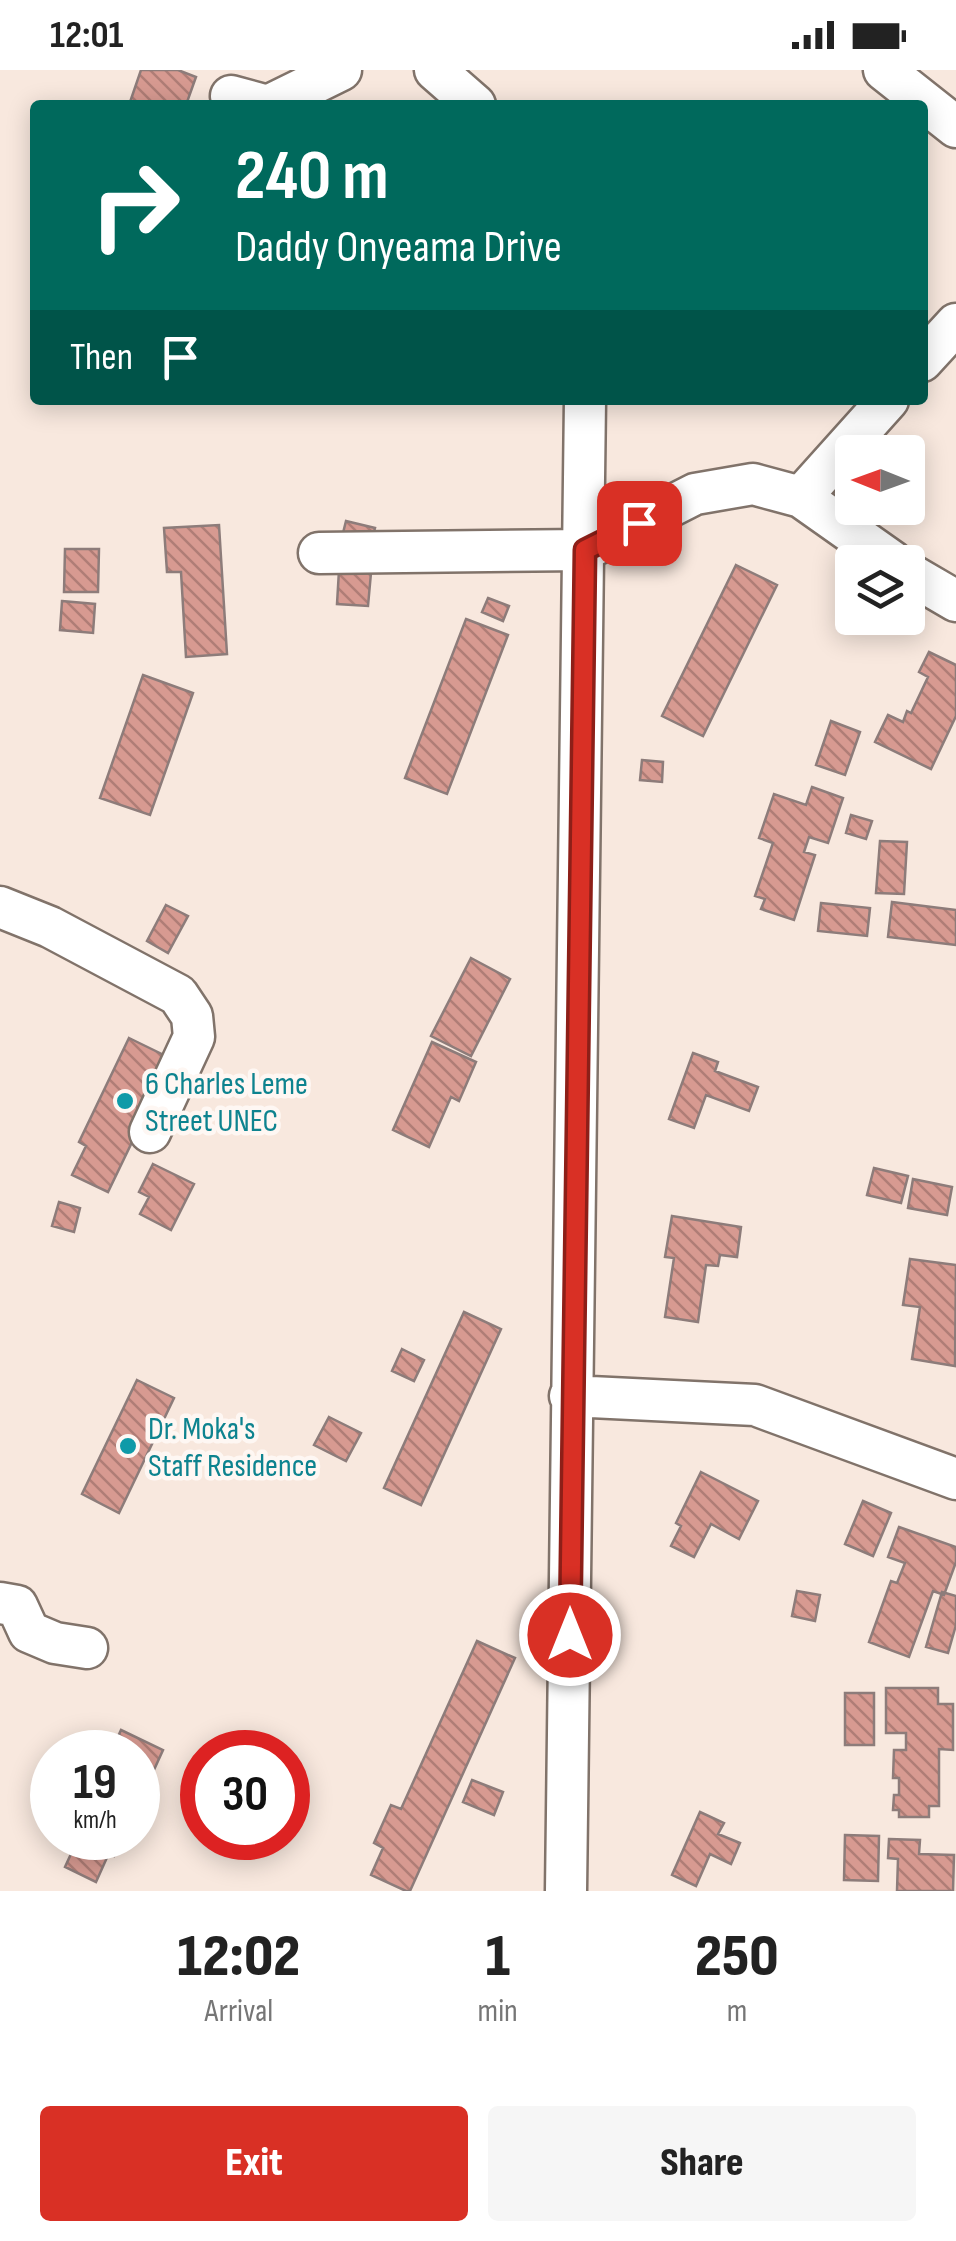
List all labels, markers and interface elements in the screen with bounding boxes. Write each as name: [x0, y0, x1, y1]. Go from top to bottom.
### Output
text: 12:01: [50, 13, 123, 58]
text: 240 m: [235, 135, 389, 219]
icon: right: [70, 140, 200, 270]
text: Daddy Onyeama Drive: [235, 220, 562, 275]
icon: arrive: [153, 330, 208, 385]
text: Then: [70, 335, 133, 380]
north arrow: [835, 435, 925, 525]
map controls: [835, 435, 925, 635]
pin: [597, 481, 682, 566]
icon: arrive: [612, 496, 667, 551]
button: layers: [835, 545, 925, 635]
place label: 6 Charles Leme Street UNEC: [145, 1065, 308, 1141]
marker: 6 Charles Leme Street UNEC: [114, 1090, 136, 1112]
place label: Dr. Moka's Staff Residence: [148, 1410, 317, 1486]
marker: Dr. Moka's Staff Residence: [117, 1435, 139, 1457]
position arrow: [518, 1583, 622, 1687]
speed limit sign: 30: [180, 1730, 310, 1860]
text: 19: [73, 1753, 117, 1813]
text: km/h: [73, 1805, 117, 1836]
text: 12:02: [177, 1921, 300, 1993]
text: 1: [485, 1921, 510, 1993]
text: 250: [695, 1921, 779, 1993]
text: Arrival: [204, 1992, 273, 2031]
text: min: [478, 1992, 518, 2031]
text: m: [727, 1992, 747, 2031]
button: Exit: [40, 2106, 468, 2221]
button: Share: [488, 2106, 916, 2221]

